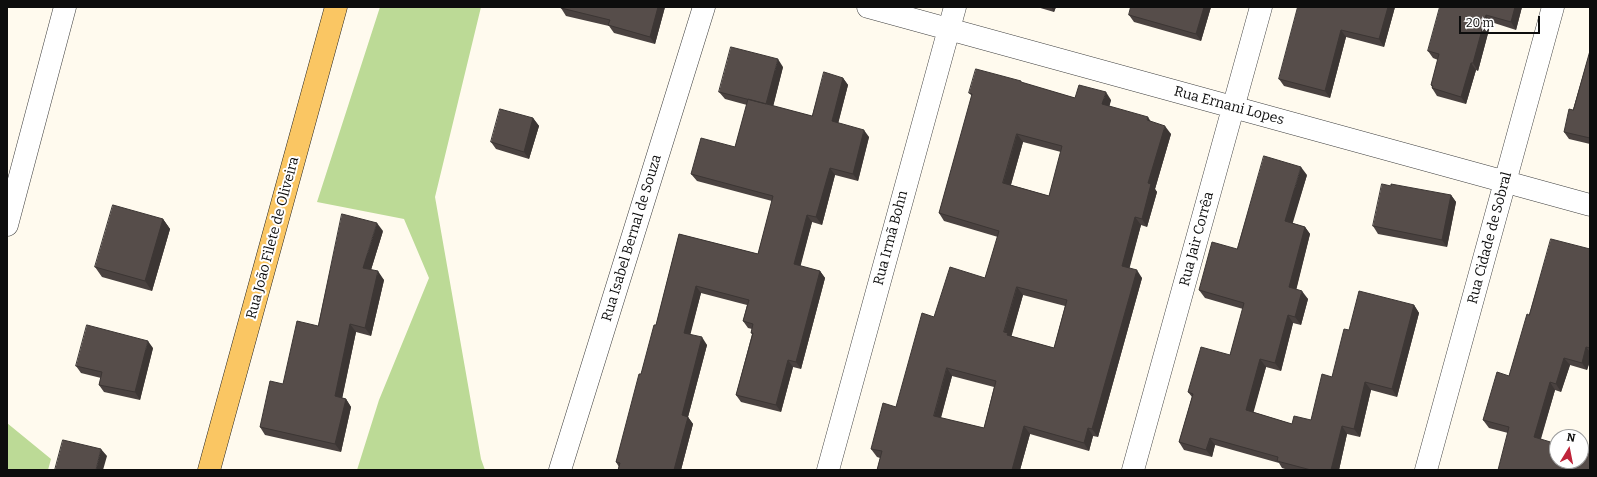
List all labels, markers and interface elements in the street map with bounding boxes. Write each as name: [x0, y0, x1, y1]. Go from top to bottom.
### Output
scale bar: [1461, 8, 1542, 34]
text: 20 m: [1466, 16, 1494, 30]
street label: Rua Ernani Lopes: [1172, 83, 1286, 129]
street label: Rua Isabel Bernal de Souza: [599, 153, 665, 323]
street label: Rua João Filete de Oliveira: [243, 155, 303, 321]
street label: Rua Cidade de Sobral: [1464, 170, 1516, 306]
street label: Rua Irmã Bohn: [870, 189, 912, 287]
street label: Rua Jair Corrêa: [1176, 190, 1218, 288]
north arrow: [1549, 429, 1589, 469]
text: N: [1566, 431, 1576, 445]

